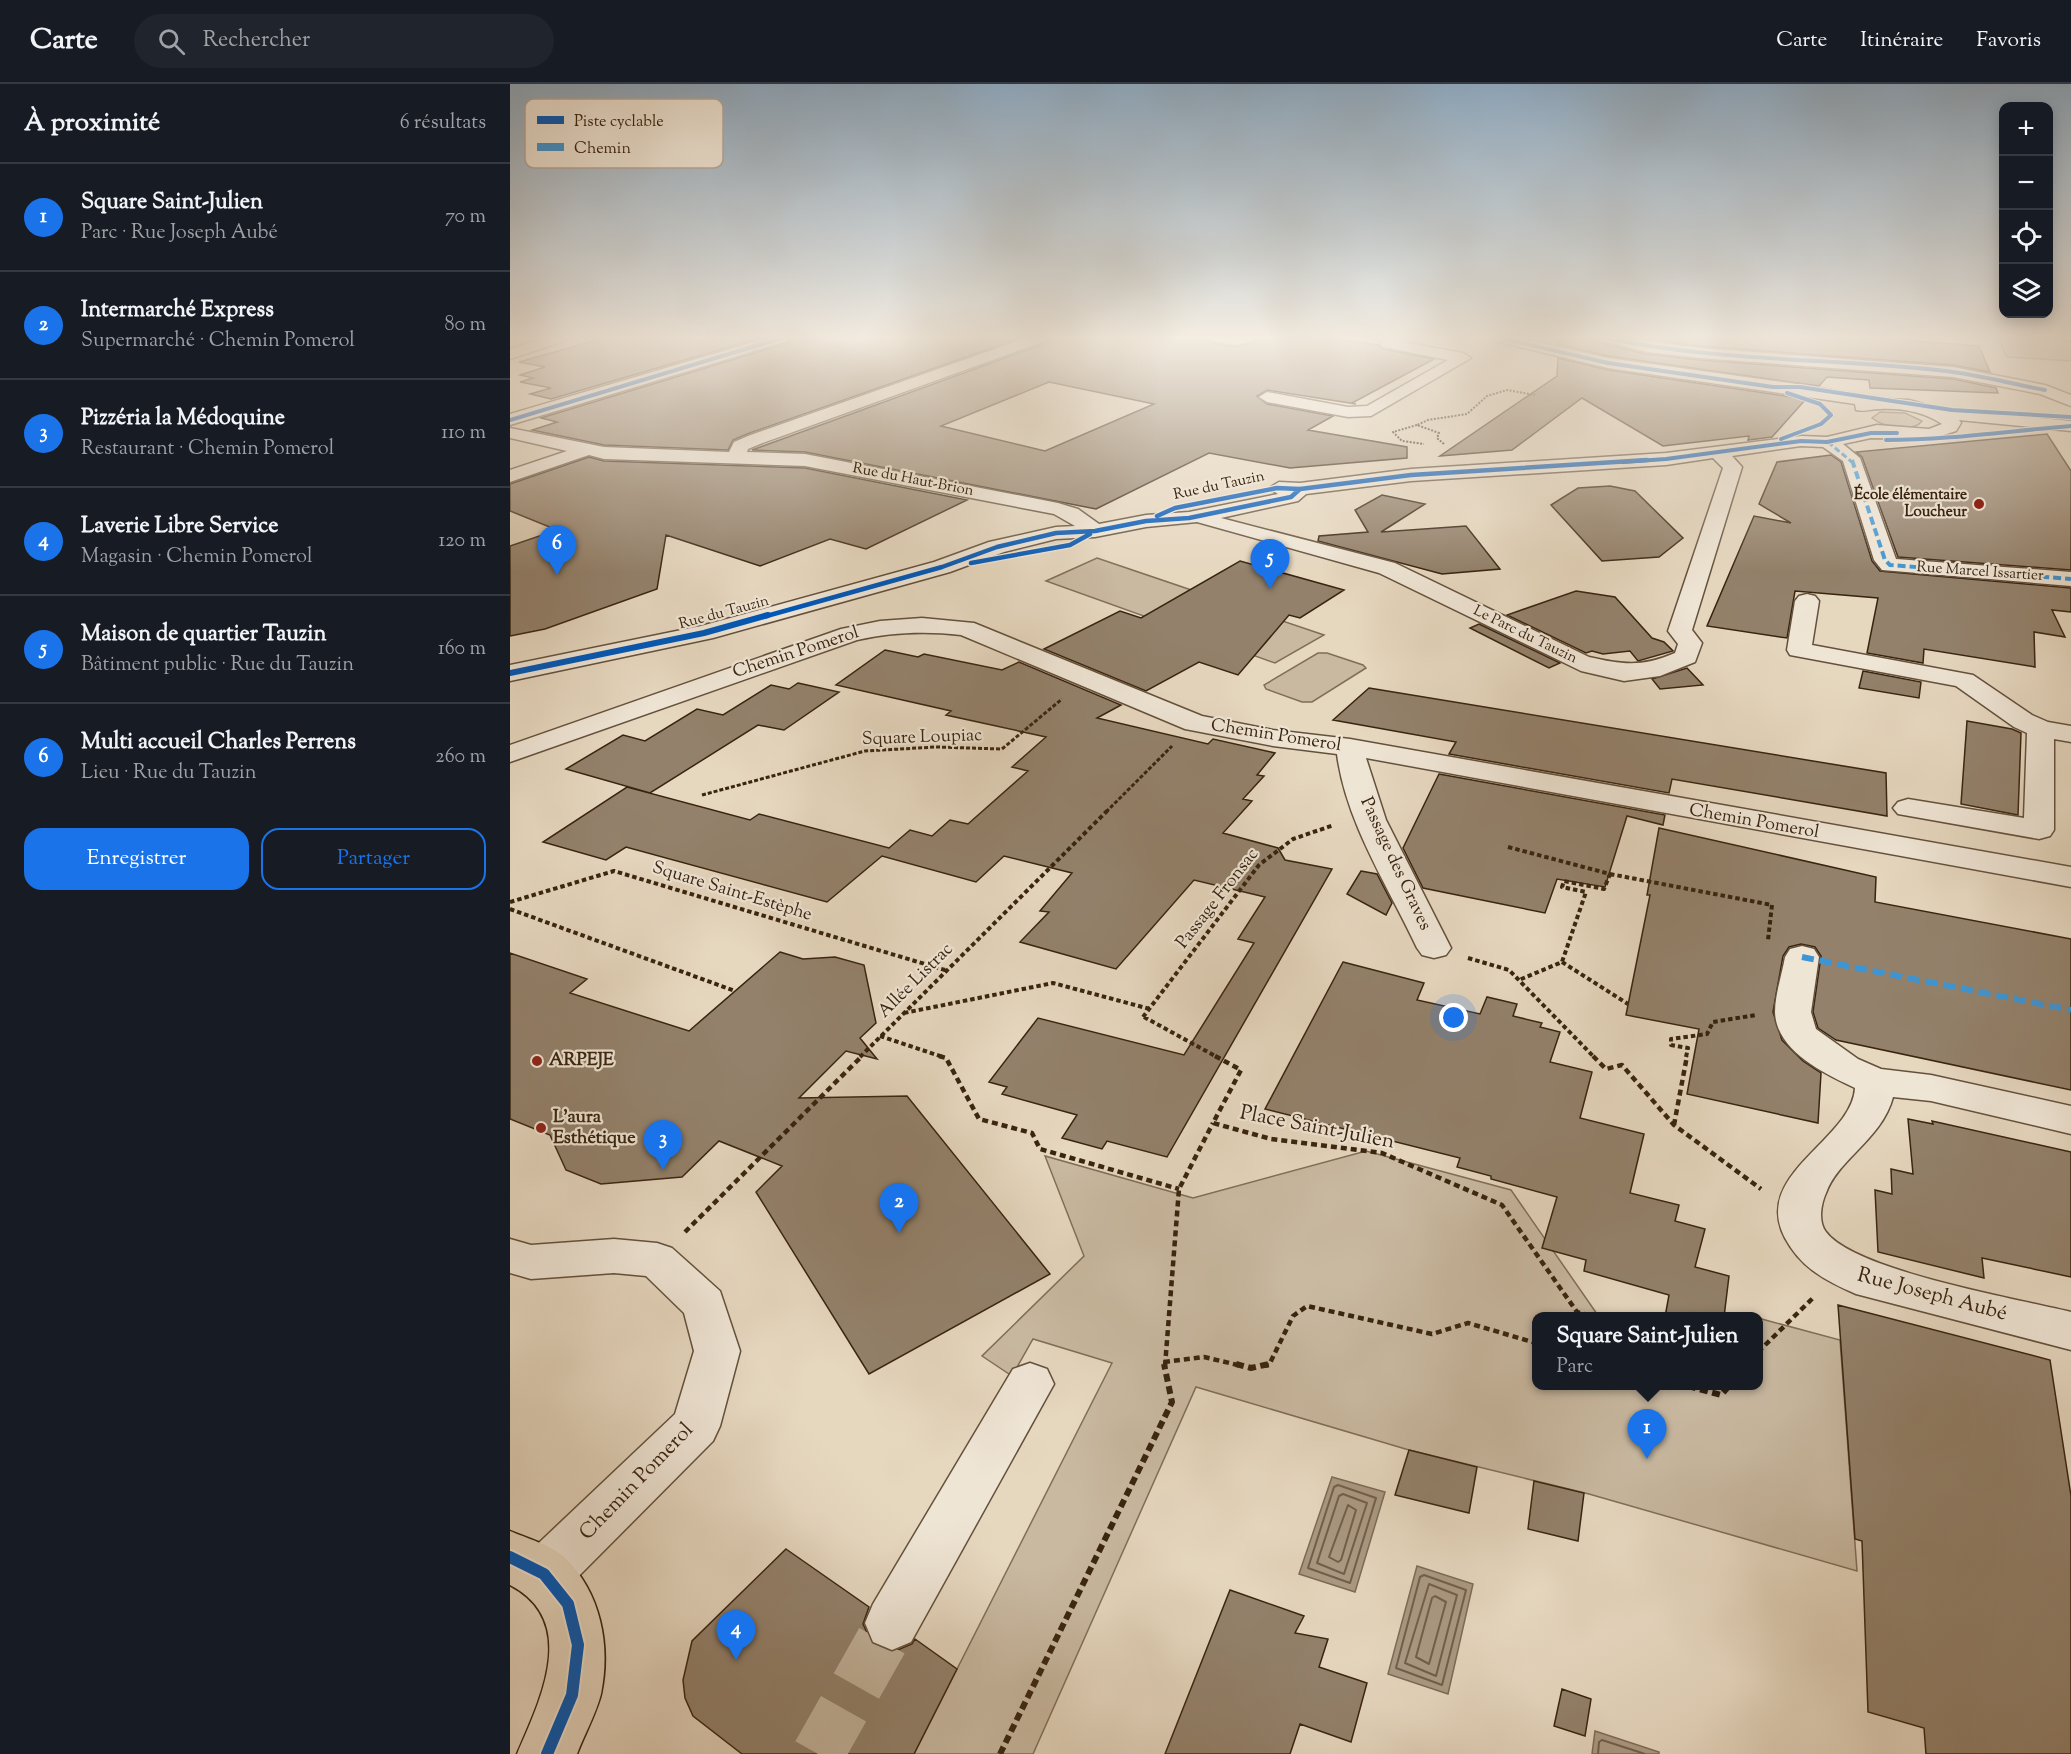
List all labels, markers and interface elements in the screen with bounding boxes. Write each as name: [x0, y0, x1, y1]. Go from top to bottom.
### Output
search box: [134, 14, 554, 68]
text: Carte: [30, 21, 98, 61]
icon: search: [155, 25, 188, 58]
text: Rechercher: [203, 25, 310, 57]
text: Carte: [1776, 26, 1827, 56]
text: Itinéraire: [1860, 26, 1943, 56]
text: Favoris: [1976, 26, 2041, 56]
legend: [525, 99, 723, 168]
map controls: [1999, 102, 2053, 318]
button: +: [1999, 102, 2053, 156]
text: À proximité: [24, 105, 160, 142]
text: 6 résultats: [400, 109, 486, 138]
text: Piste cyclable: [574, 111, 664, 134]
text: Chemin: [574, 138, 631, 161]
button: −: [1999, 156, 2053, 210]
text: Square Saint-Julien: [81, 187, 263, 219]
text: 1: [40, 203, 47, 232]
text: 70 m: [445, 203, 486, 232]
button: locate: [1999, 210, 2053, 264]
text: Parc · Rue Joseph Aubé: [81, 219, 278, 248]
button: layers: [1999, 264, 2053, 318]
text: Intermarché Express: [81, 295, 274, 327]
text: 2: [39, 311, 48, 340]
text: 80 m: [445, 311, 486, 340]
text: Supermarché · Chemin Pomerol: [81, 327, 355, 356]
text: Pizzéria la Médoquine: [81, 403, 285, 435]
text: 3: [39, 419, 48, 448]
text: 110 m: [441, 419, 486, 448]
text: Restaurant · Chemin Pomerol: [81, 435, 334, 464]
street label: Rue du Haut-Brion: [851, 458, 976, 502]
street label: Rue du Tauzin: [1171, 466, 1267, 506]
place label: École élémentaire Loucheur: [1854, 483, 1967, 523]
marker: École élémentaire Loucheur: [1972, 497, 1986, 511]
text: Laverie Libre Service: [81, 511, 279, 543]
pin: 6: [538, 526, 576, 575]
text: 4: [38, 527, 49, 556]
text: 120 m: [438, 527, 486, 556]
pin: 5: [1250, 540, 1290, 589]
text: Magasin · Chemin Pomerol: [81, 543, 312, 572]
street label: Rue Marcel Issartier: [1916, 557, 2045, 587]
street label: Rue du Tauzin: [677, 591, 772, 635]
street label: Le Parc du Tauzin: [1469, 601, 1581, 669]
text: Maison de quartier Tauzin: [81, 619, 326, 651]
street label: Chemin Pomerol: [729, 620, 863, 686]
text: 5: [40, 635, 47, 664]
text: 160 m: [438, 635, 486, 664]
text: Bâtiment public · Rue du Tauzin: [81, 651, 354, 680]
street label: Chemin Pomerol: [1209, 713, 1343, 759]
street label: Square Loupiac: [861, 723, 983, 753]
text: Multi accueil Charles Perrens: [81, 727, 356, 759]
text: 6: [39, 743, 48, 772]
text: 260 m: [435, 743, 486, 772]
text: Lieu · Rue du Tauzin: [81, 759, 257, 788]
street label: Passage des Graves: [1353, 793, 1437, 935]
street label: Chemin Pomerol: [1687, 798, 1821, 846]
button: Enregistrer: [24, 828, 249, 890]
button: Partager: [261, 828, 486, 890]
street label: Passage Fronsac: [1170, 843, 1266, 955]
street label: Square Saint-Estèphe: [649, 855, 815, 929]
street label: Allée Listrac: [872, 937, 960, 1025]
your location: [1439, 1003, 1468, 1032]
place label: ARPEJE: [549, 1048, 614, 1074]
marker: ARPEJE: [530, 1054, 544, 1068]
street label: Place Saint-Julien: [1237, 1098, 1397, 1158]
place label: L'aura Esthétique: [553, 1105, 636, 1152]
pin: 3: [644, 1120, 682, 1170]
marker: L'aura Esthétique: [534, 1121, 548, 1135]
pin: 2: [880, 1184, 918, 1233]
street label: Rue Joseph Aubé: [1854, 1261, 2010, 1329]
popup: [1532, 1312, 1763, 1390]
text: Square Saint-Julien: [1556, 1321, 1739, 1353]
text: Parc: [1556, 1353, 1593, 1382]
pin: 1: [1628, 1410, 1666, 1459]
street label: Chemin Pomerol: [573, 1416, 701, 1548]
pin: 4: [716, 1610, 756, 1660]

